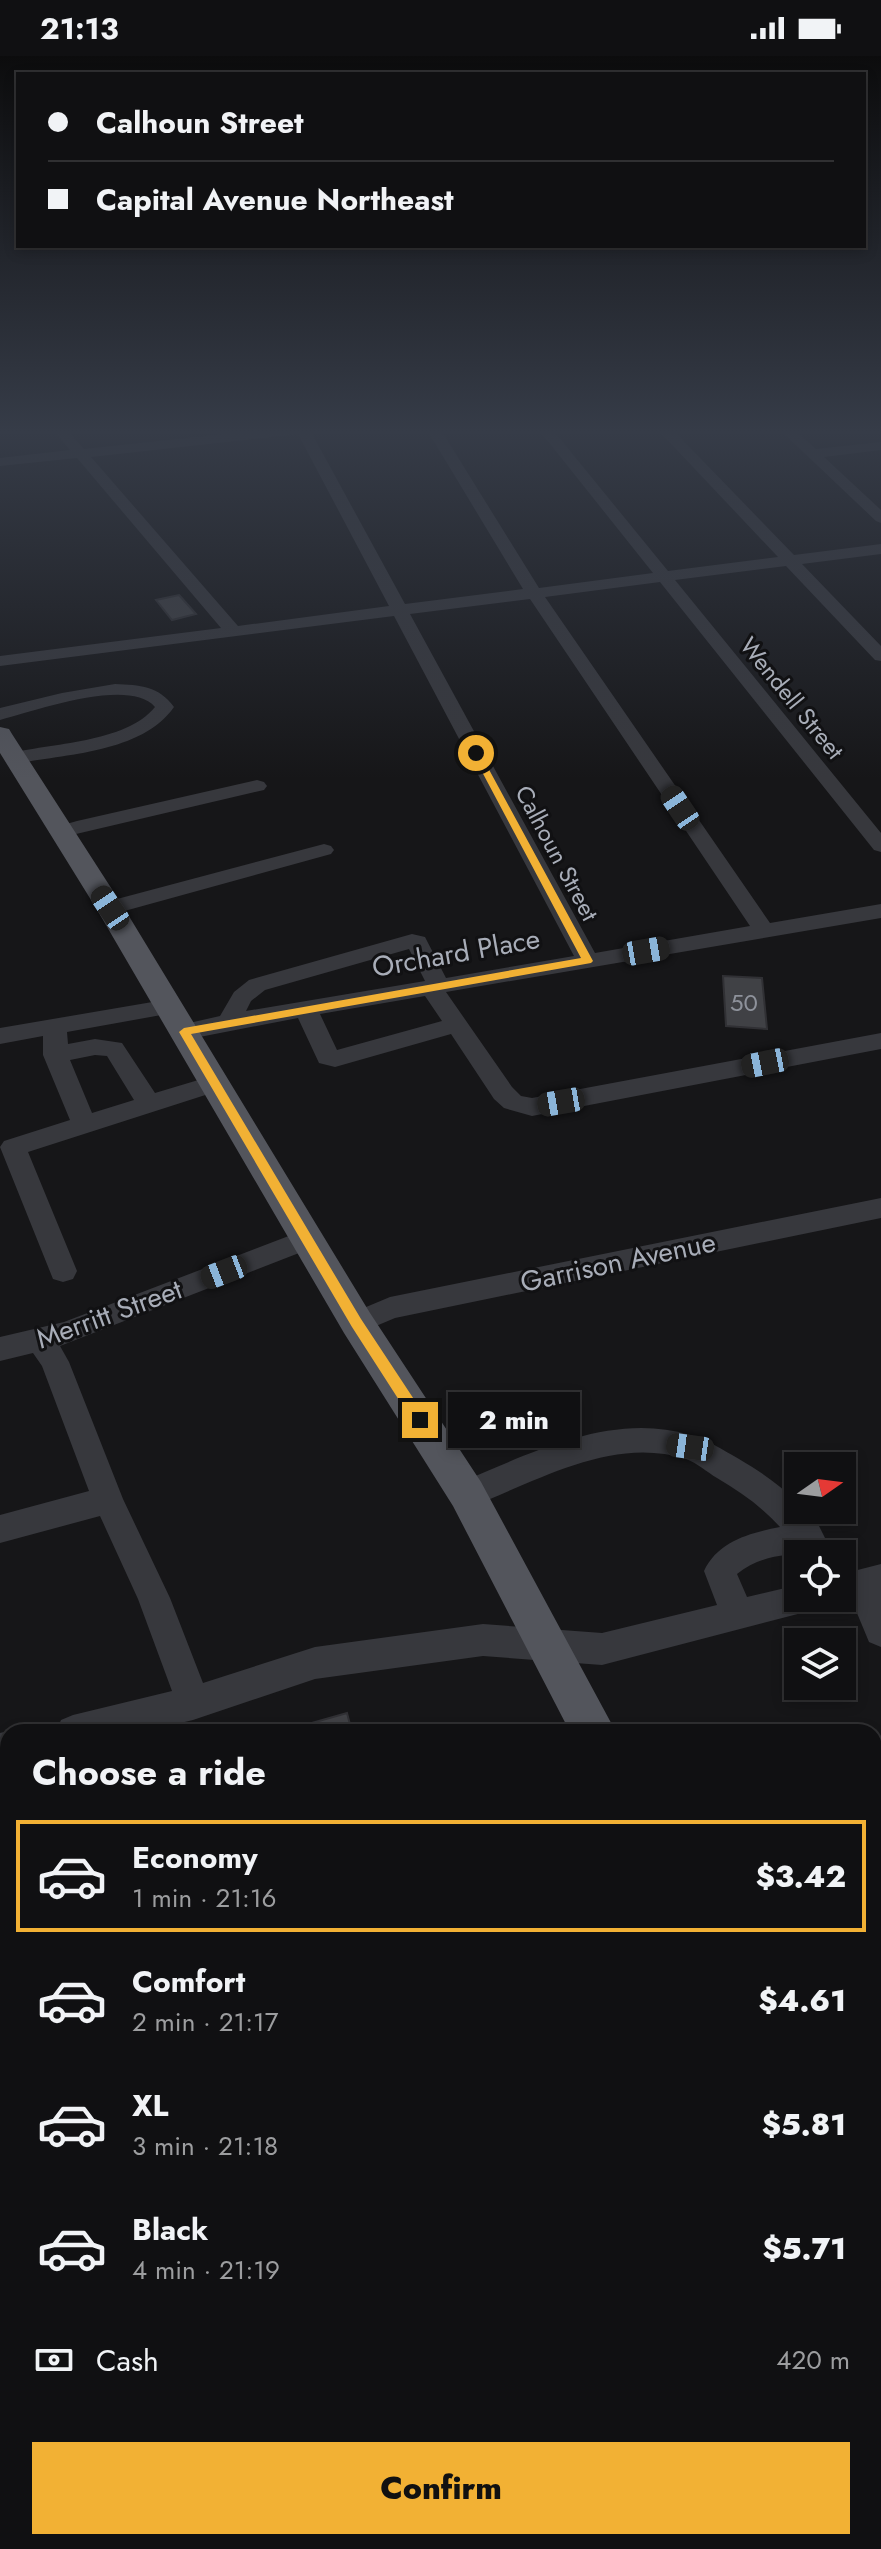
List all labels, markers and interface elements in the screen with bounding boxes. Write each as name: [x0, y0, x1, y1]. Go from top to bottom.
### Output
text: 21:13: [40, 7, 119, 50]
text: Calhoun Street: [96, 101, 304, 144]
text: Capital Avenue Northeast: [96, 178, 454, 221]
street label: Wendell Street: [732, 629, 852, 767]
route start: [458, 735, 494, 771]
street label: Calhoun Street: [507, 779, 608, 927]
car: [657, 781, 703, 835]
car: [87, 881, 133, 935]
street label: Orchard Place: [369, 918, 543, 988]
car: [620, 935, 672, 967]
house number: 50: [730, 985, 758, 1020]
car: [739, 1047, 791, 1079]
car: [535, 1086, 587, 1118]
street label: Garrison Avenue: [517, 1221, 719, 1303]
car: [197, 1252, 251, 1292]
street label: Merritt Street: [30, 1269, 188, 1359]
callout: 2 min: [448, 1392, 580, 1448]
text: 2 min: [479, 1401, 549, 1439]
route end: [402, 1402, 438, 1438]
car: [665, 1432, 715, 1462]
north arrow: [784, 1452, 856, 1524]
map controls: [784, 1452, 856, 1700]
button: locate: [784, 1540, 856, 1612]
button: layers: [784, 1628, 856, 1700]
text: Choose a ride: [32, 1746, 266, 1798]
text: Economy: [132, 1836, 258, 1879]
icon: car: [36, 1840, 108, 1912]
text: $3.42: [756, 1855, 846, 1898]
text: 1 min · 21:16: [132, 1879, 277, 1917]
text: Comfort: [132, 1960, 245, 2003]
icon: car: [36, 1964, 108, 2036]
text: $4.61: [758, 1979, 846, 2022]
text: 2 min · 21:17: [132, 2003, 278, 2041]
text: XL: [132, 2084, 168, 2127]
icon: car: [36, 2088, 108, 2160]
text: $5.81: [762, 2103, 846, 2146]
text: 3 min · 21:18: [132, 2127, 278, 2165]
text: Black: [132, 2208, 208, 2251]
icon: car: [36, 2212, 108, 2284]
text: $5.71: [762, 2227, 846, 2270]
text: 4 min · 21:19: [132, 2251, 280, 2289]
icon: cash: [32, 2338, 76, 2382]
text: Cash: [96, 2339, 159, 2382]
text: 420 m: [776, 2341, 850, 2379]
button: Confirm: [32, 2442, 850, 2534]

